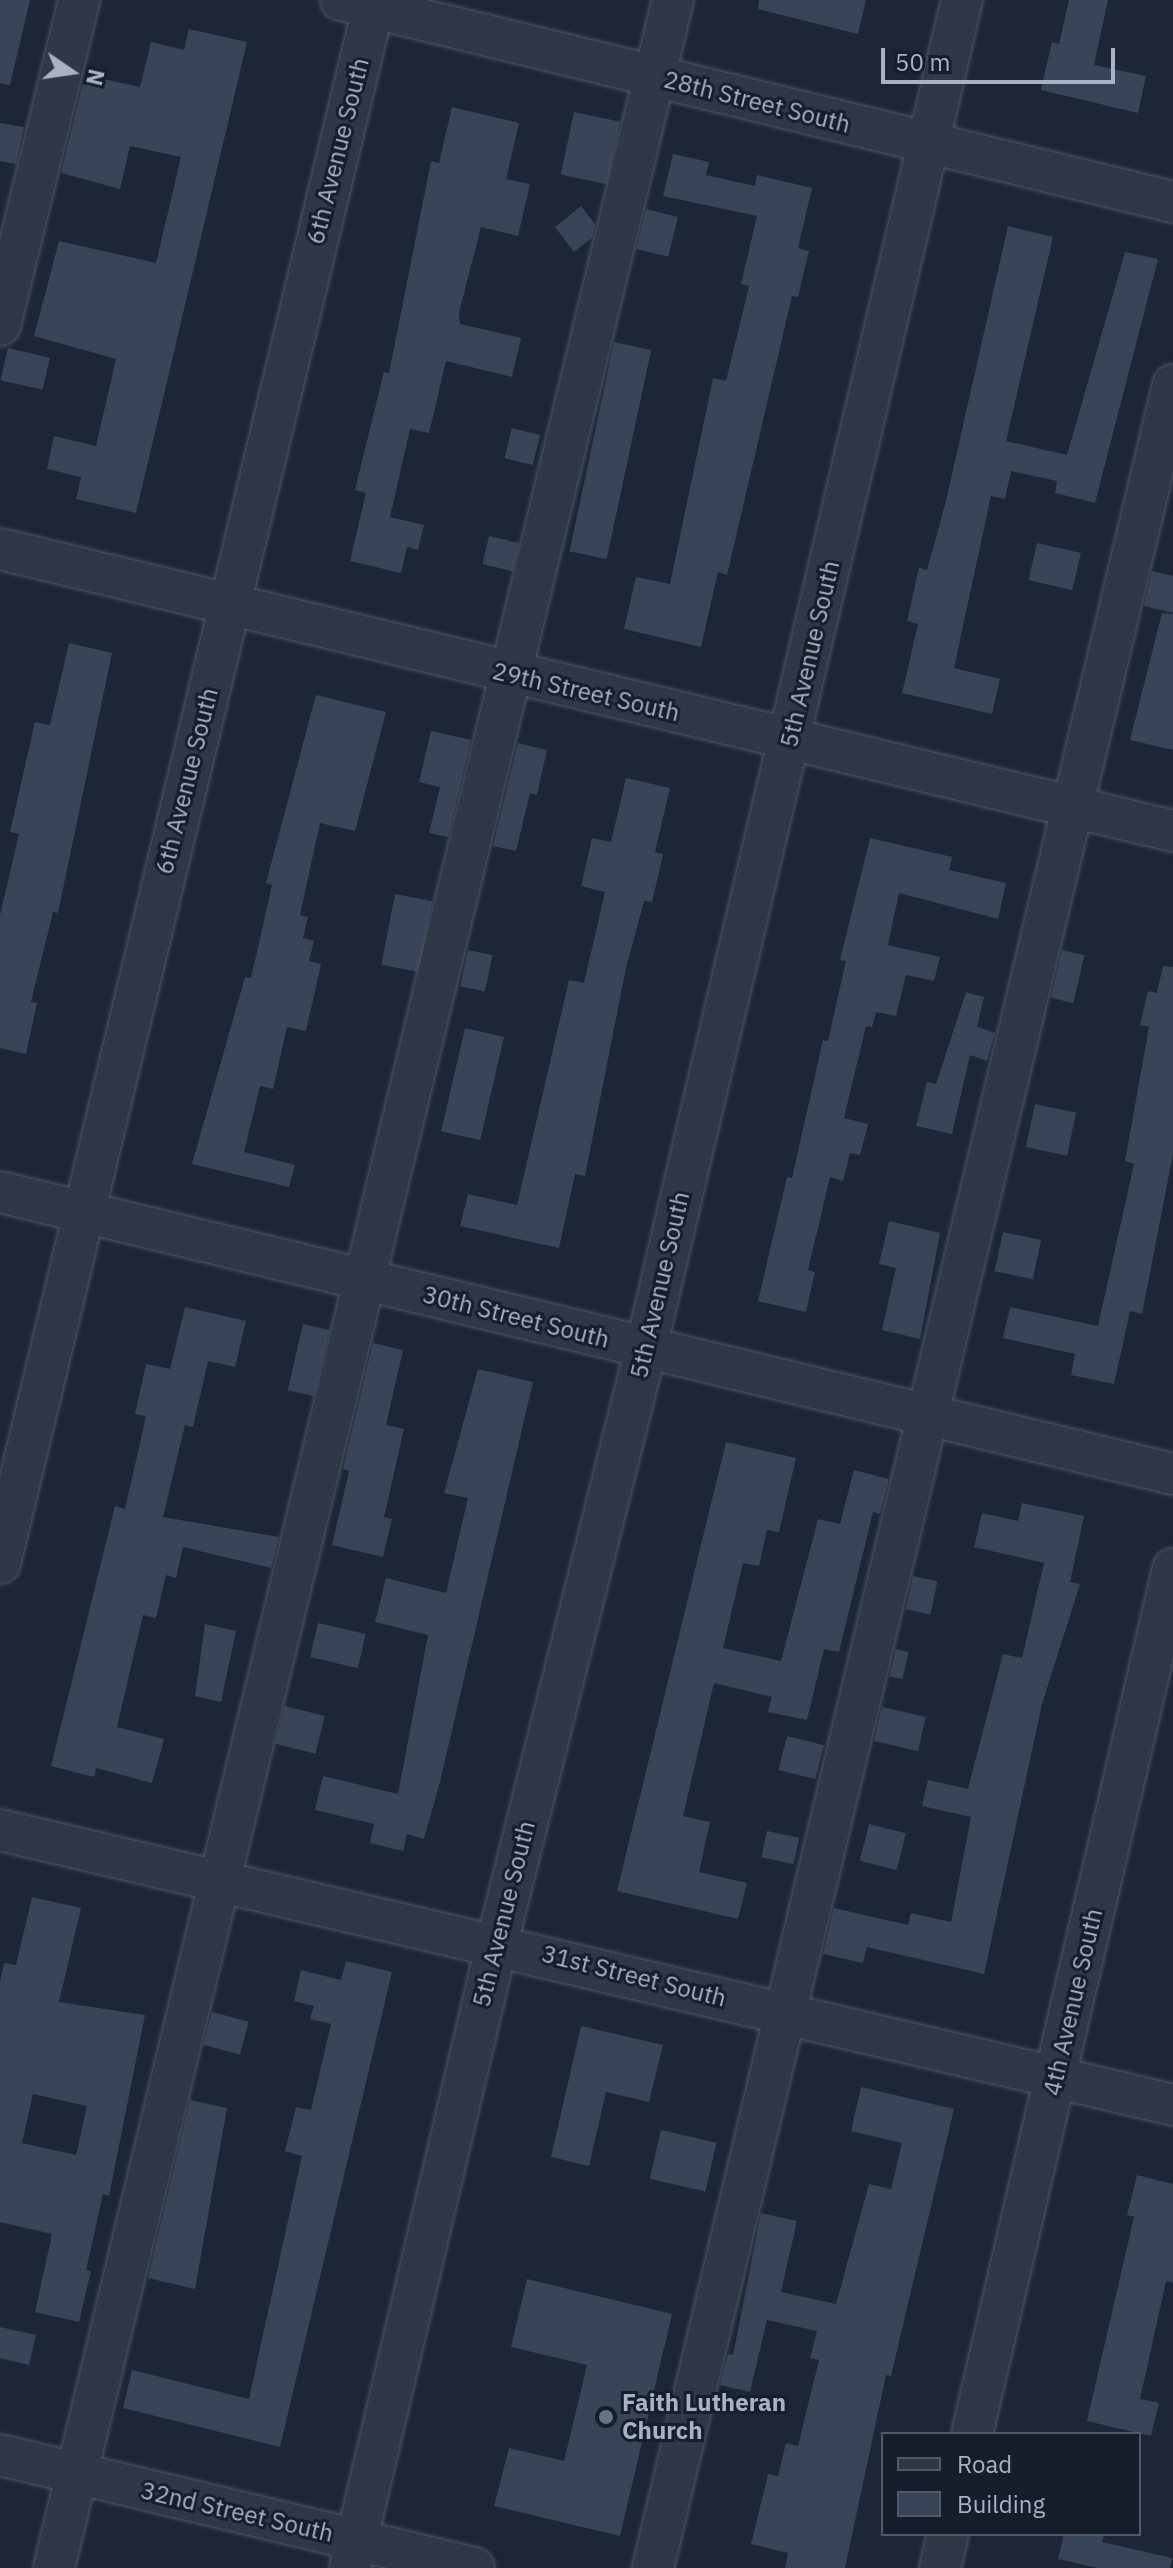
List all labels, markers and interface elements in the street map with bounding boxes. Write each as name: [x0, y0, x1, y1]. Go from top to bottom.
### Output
north arrow: [32, 32, 112, 112]
scale bar: [885, 32, 1119, 82]
text: 50 m: [895, 46, 950, 78]
street label: 6th Avenue South: [301, 55, 375, 247]
street label: 28th Street South: [661, 65, 853, 139]
text: N: [80, 66, 112, 89]
street label: 5th Avenue South: [774, 558, 846, 750]
street label: 29th Street South: [490, 656, 682, 728]
street label: 6th Avenue South: [150, 685, 224, 877]
street label: 5th Avenue South: [624, 1189, 696, 1381]
street label: 30th Street South: [420, 1280, 612, 1354]
street label: 5th Avenue South: [467, 1818, 541, 2010]
street label: 4th Avenue South: [1037, 1906, 1109, 2098]
street label: 31st Street South: [539, 1939, 729, 2013]
place label: Faith Lutheran Church: [622, 2389, 786, 2445]
marker: Faith Lutheran Church: [597, 2408, 615, 2426]
legend: [881, 2432, 1141, 2536]
text: Road: [957, 2448, 1012, 2480]
street label: 32nd Street South: [138, 2476, 336, 2548]
text: Building: [957, 2488, 1045, 2520]

